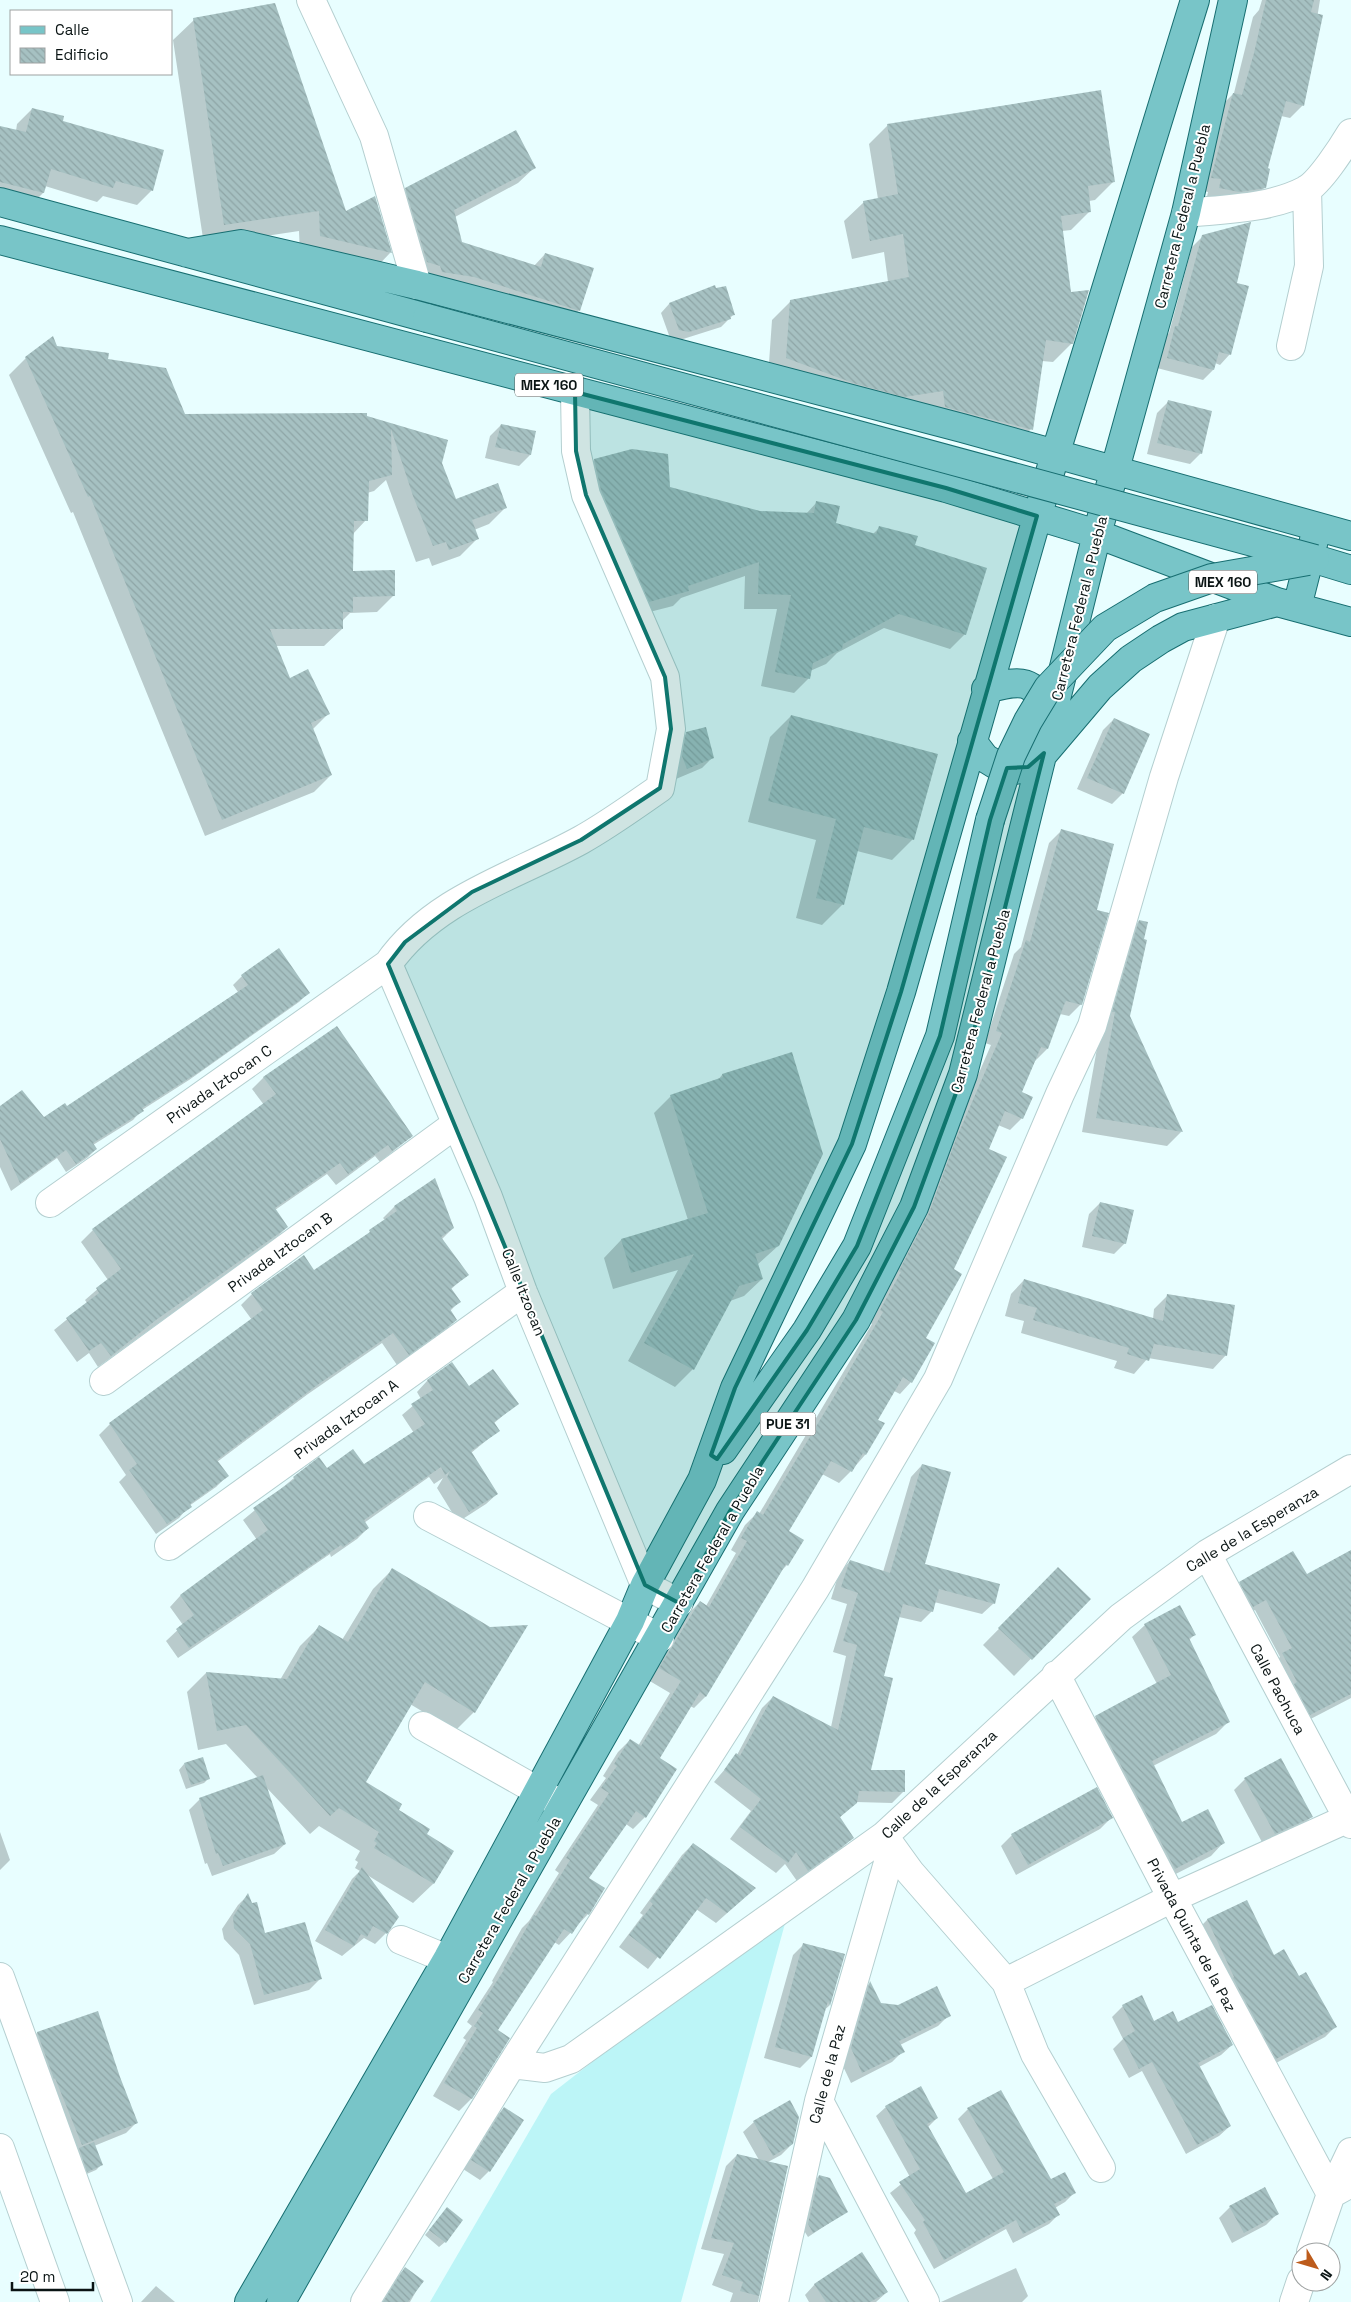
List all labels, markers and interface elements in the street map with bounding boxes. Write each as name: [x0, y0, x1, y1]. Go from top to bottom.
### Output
legend: [10, 10, 172, 75]
text: Calle: [55, 20, 90, 39]
text: Edificio: [55, 45, 109, 64]
street label: Carretera Federal a Puebla: [1150, 121, 1214, 310]
road number: MEX 160: [515, 374, 583, 396]
street label: Carretera Federal a Puebla: [1047, 513, 1111, 702]
road number: MEX 160: [1189, 570, 1257, 594]
street label: Carretera Federal a Puebla: [946, 907, 1014, 1095]
street label: Privada Iztocan C: [163, 1041, 275, 1127]
street label: Privada Iztocan B: [224, 1208, 336, 1296]
street label: Calle Itzocan: [498, 1246, 550, 1338]
street label: Privada Iztocan A: [290, 1375, 402, 1463]
road number: PUE 31: [760, 1412, 816, 1436]
street label: Carretera Federal a Puebla: [656, 1462, 768, 1636]
street label: Calle de la Esperanza: [1182, 1482, 1322, 1576]
street label: Calle Pachuca: [1246, 1640, 1310, 1738]
street label: Calle de la Esperanza: [877, 1725, 1001, 1843]
street label: Carretera Federal a Puebla: [453, 1813, 565, 1987]
street label: Privada Quinta de la Paz: [1143, 1855, 1241, 2015]
street label: Calle de la Paz: [805, 2022, 849, 2126]
north arrow: [1291, 2242, 1341, 2292]
scale bar: [12, 2260, 94, 2292]
text: N: [1316, 2266, 1336, 2284]
text: 20 m: [20, 2267, 55, 2286]

